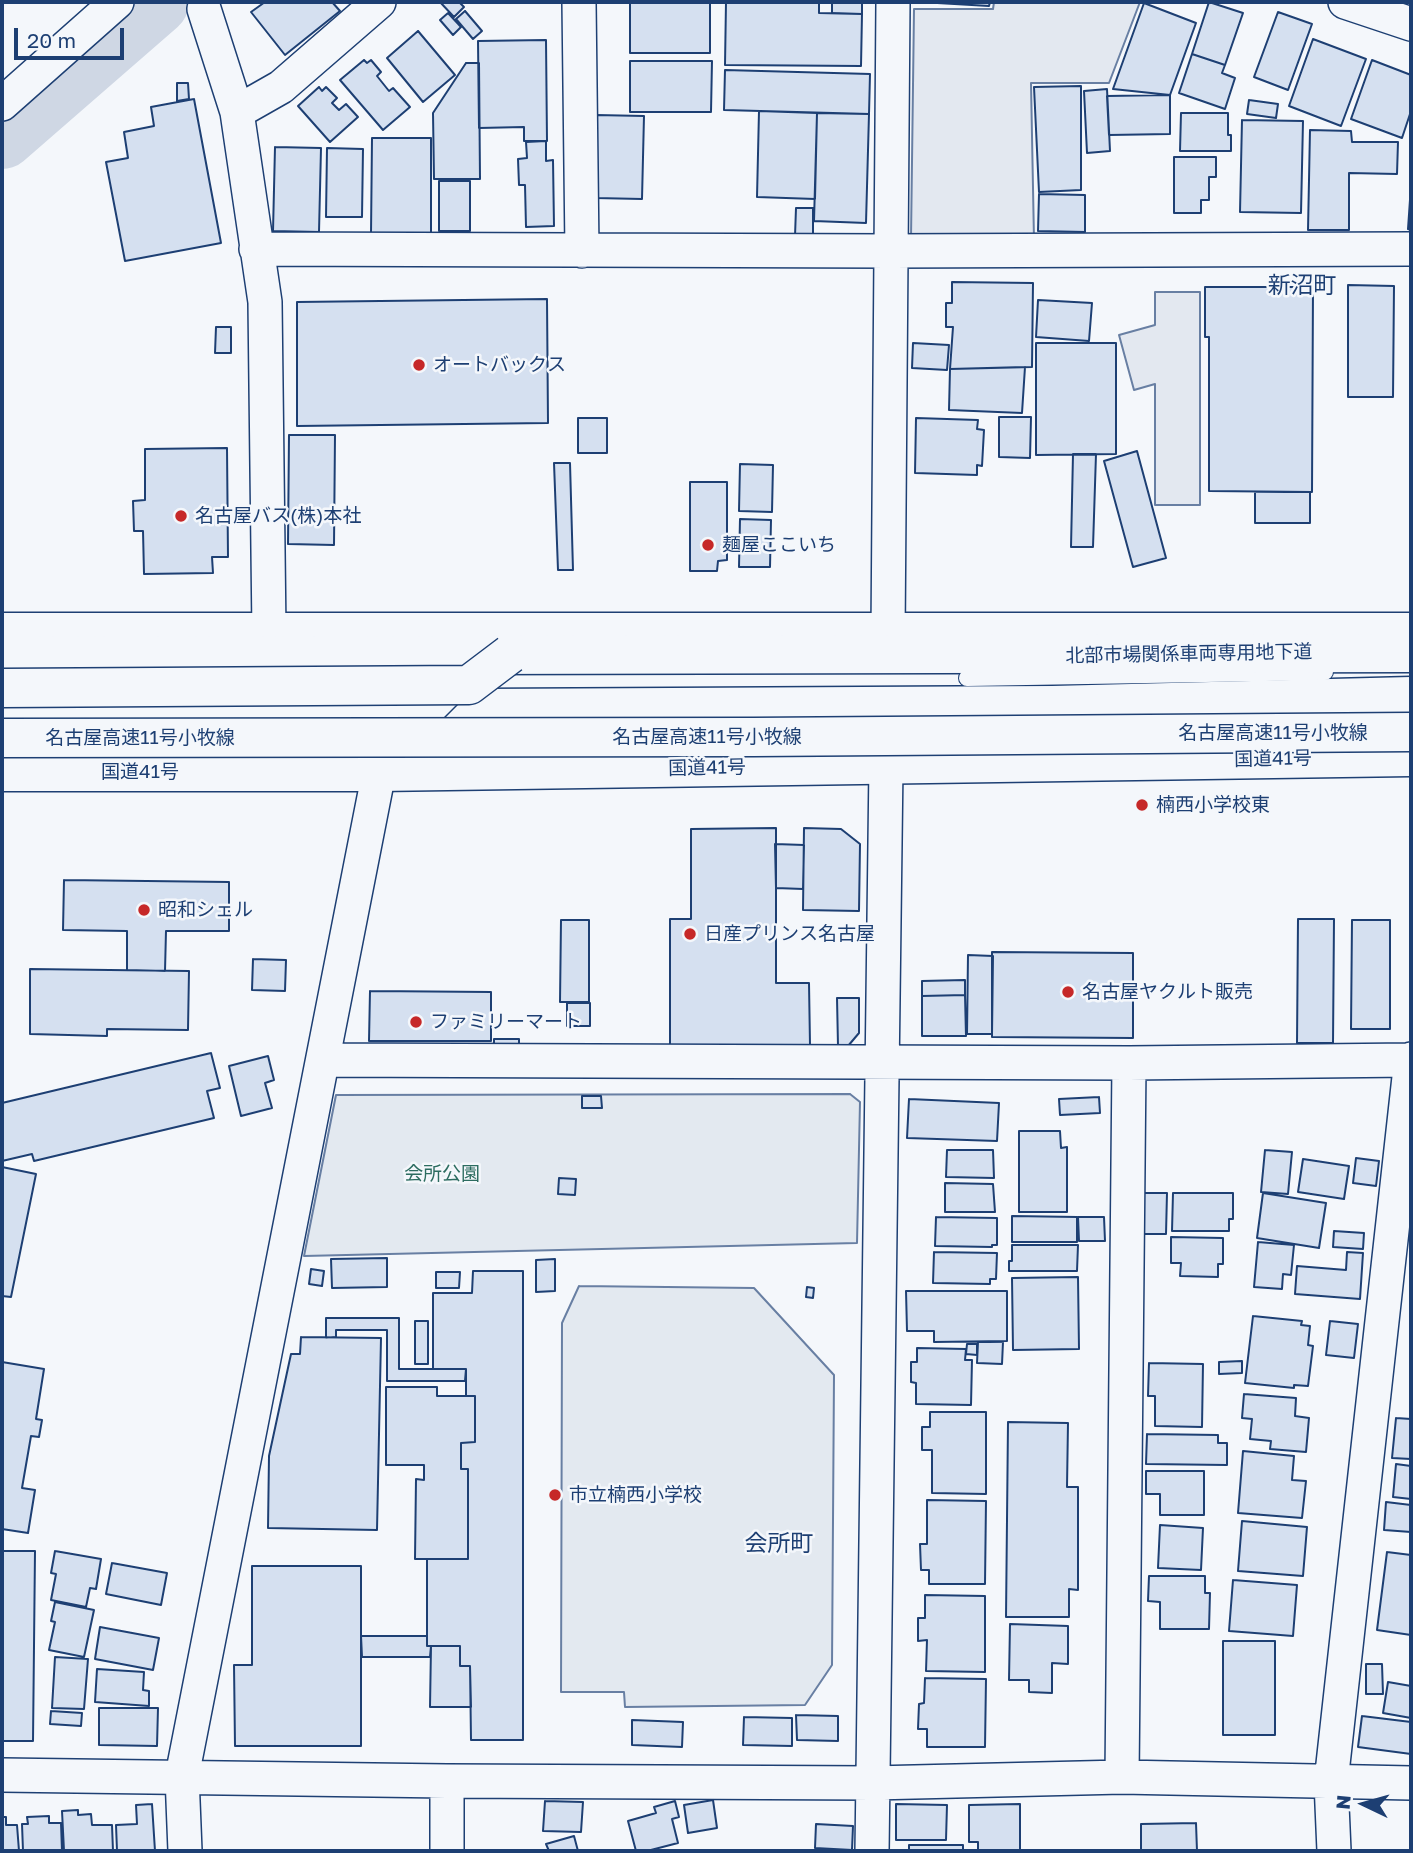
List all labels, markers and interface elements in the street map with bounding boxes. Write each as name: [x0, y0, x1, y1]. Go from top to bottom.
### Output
scale bar: [18, 14, 128, 58]
text: 20 m: [27, 27, 76, 53]
district label: 新沼町: [1268, 272, 1336, 300]
place label: オートバックス: [433, 354, 566, 376]
marker: オートバックス: [411, 357, 427, 373]
place label: 名古屋バス(株)本社: [195, 505, 361, 527]
marker: 名古屋バス(株)本社: [173, 508, 189, 524]
place label: 麺屋ここいち: [722, 534, 836, 556]
marker: 麺屋ここいち: [700, 537, 716, 553]
street label: 北部市場関係車両専用地下道: [1065, 640, 1313, 668]
street label: 名古屋高速11号小牧線: [1178, 722, 1368, 744]
street label: 名古屋高速11号小牧線: [612, 726, 802, 748]
street label: 名古屋高速11号小牧線: [45, 727, 235, 749]
street label: 国道41号: [1234, 747, 1312, 771]
street label: 国道41号: [668, 756, 746, 780]
street label: 国道41号: [101, 761, 179, 783]
place label: 楠西小学校東: [1156, 794, 1270, 816]
marker: 楠西小学校東: [1134, 797, 1150, 813]
place label: 昭和シェル: [158, 899, 253, 921]
marker: 昭和シェル: [136, 902, 152, 918]
place label: 日産プリンス名古屋: [704, 923, 875, 945]
marker: 日産プリンス名古屋: [682, 926, 698, 942]
place label: 名古屋ヤクルト販売: [1082, 981, 1253, 1003]
marker: 名古屋ヤクルト販売: [1060, 984, 1076, 1000]
place label: ファミリーマート: [430, 1011, 582, 1033]
marker: ファミリーマート: [408, 1014, 424, 1030]
park label: 会所公園: [404, 1163, 480, 1185]
place label: 市立楠西小学校: [569, 1484, 702, 1506]
marker: 市立楠西小学校: [547, 1487, 563, 1503]
district label: 会所町: [745, 1530, 813, 1558]
north arrow: [1329, 1769, 1399, 1839]
text: N: [1330, 1794, 1355, 1810]

